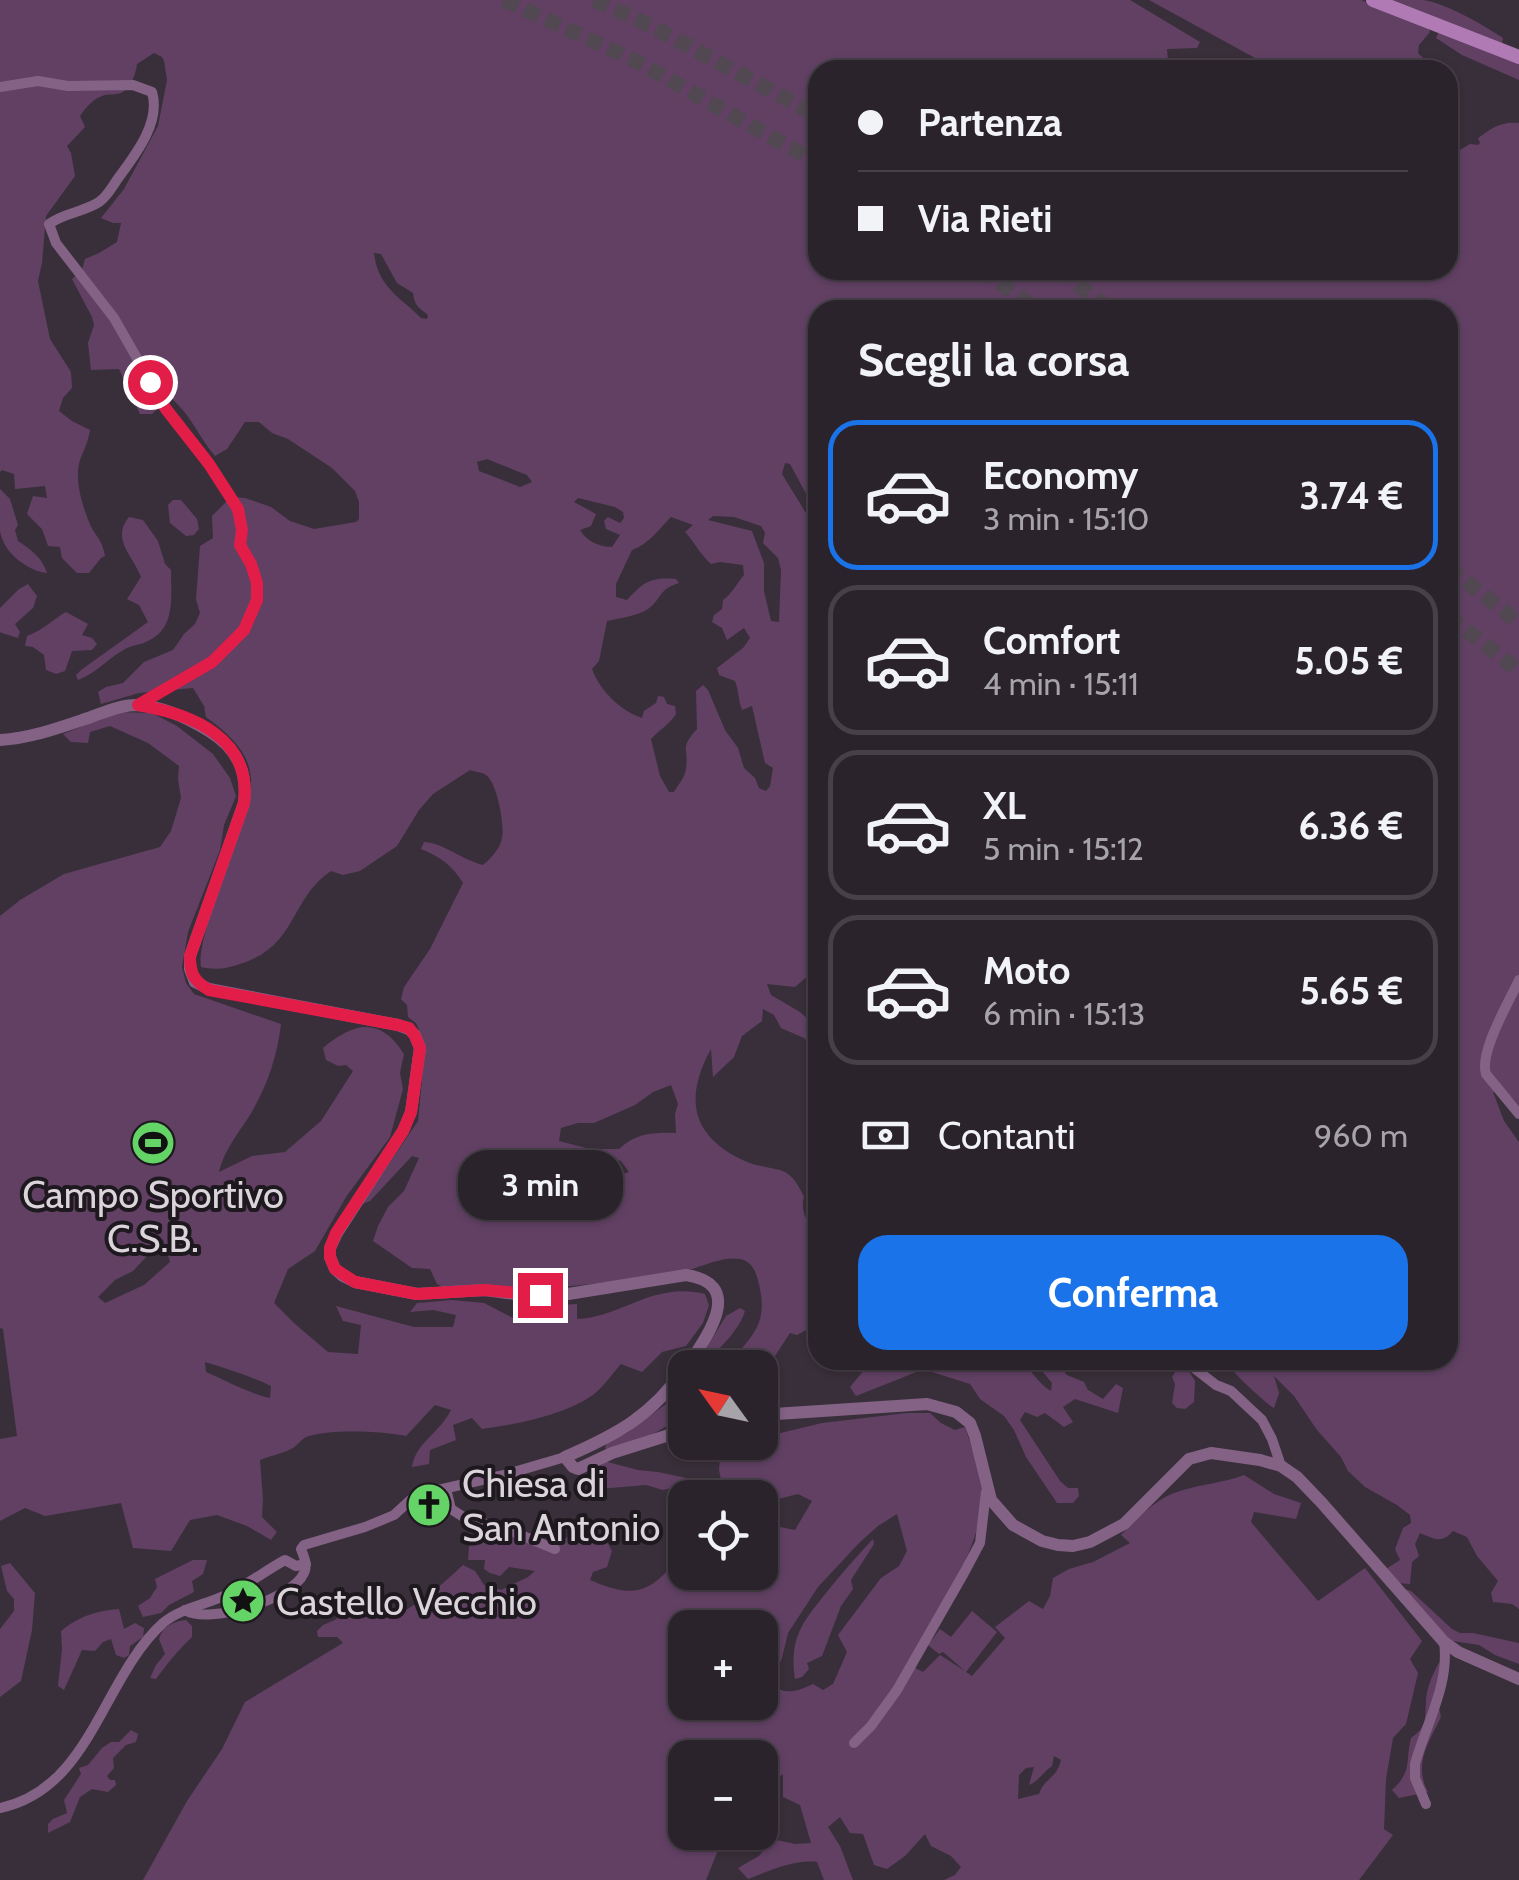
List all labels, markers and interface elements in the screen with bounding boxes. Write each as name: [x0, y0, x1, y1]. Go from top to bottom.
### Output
text: Partenza: [918, 99, 1062, 146]
text: Via Rieti: [918, 195, 1052, 242]
text: Scegli la corsa: [858, 333, 1130, 387]
route start: [128, 360, 173, 405]
icon: car: [863, 450, 953, 540]
text: Economy: [983, 452, 1138, 499]
text: 3.74 €: [1299, 472, 1403, 519]
text: 3 min · 15:10: [983, 499, 1149, 538]
icon: car: [863, 615, 953, 705]
text: Comfort: [983, 617, 1120, 664]
text: 5.05 €: [1294, 637, 1403, 684]
text: 4 min · 15:11: [983, 664, 1139, 703]
icon: car: [863, 780, 953, 870]
text: XL: [983, 782, 1026, 829]
text: 6.36 €: [1298, 802, 1403, 849]
text: 5 min · 15:12: [983, 829, 1144, 868]
icon: car: [863, 945, 953, 1035]
text: Moto: [983, 947, 1070, 994]
text: 5.65 €: [1299, 967, 1403, 1014]
text: 6 min · 15:13: [983, 994, 1145, 1033]
icon: cash: [858, 1108, 913, 1163]
text: Contanti: [938, 1112, 1076, 1159]
text: 960 m: [1314, 1116, 1408, 1155]
sports icon: Campo Sportivo C.S.B.: [130, 1120, 176, 1166]
callout: 3 min: [458, 1150, 622, 1220]
text: 3 min: [502, 1165, 579, 1204]
place label: Campo Sportivo C.S.B.: [22, 1171, 284, 1262]
button: Conferma: [858, 1235, 1408, 1350]
route end: [518, 1273, 563, 1318]
north arrow: [668, 1350, 778, 1460]
map controls: [668, 1350, 778, 1850]
place label: Chiesa di San Antonio: [462, 1460, 660, 1551]
button: locate: [668, 1480, 778, 1590]
church icon: Chiesa di San Antonio: [406, 1482, 452, 1528]
place icon: Castello Vecchio: [220, 1578, 266, 1624]
place label: Castello Vecchio: [276, 1578, 537, 1625]
button: +: [668, 1610, 778, 1720]
button: −: [668, 1740, 778, 1850]

